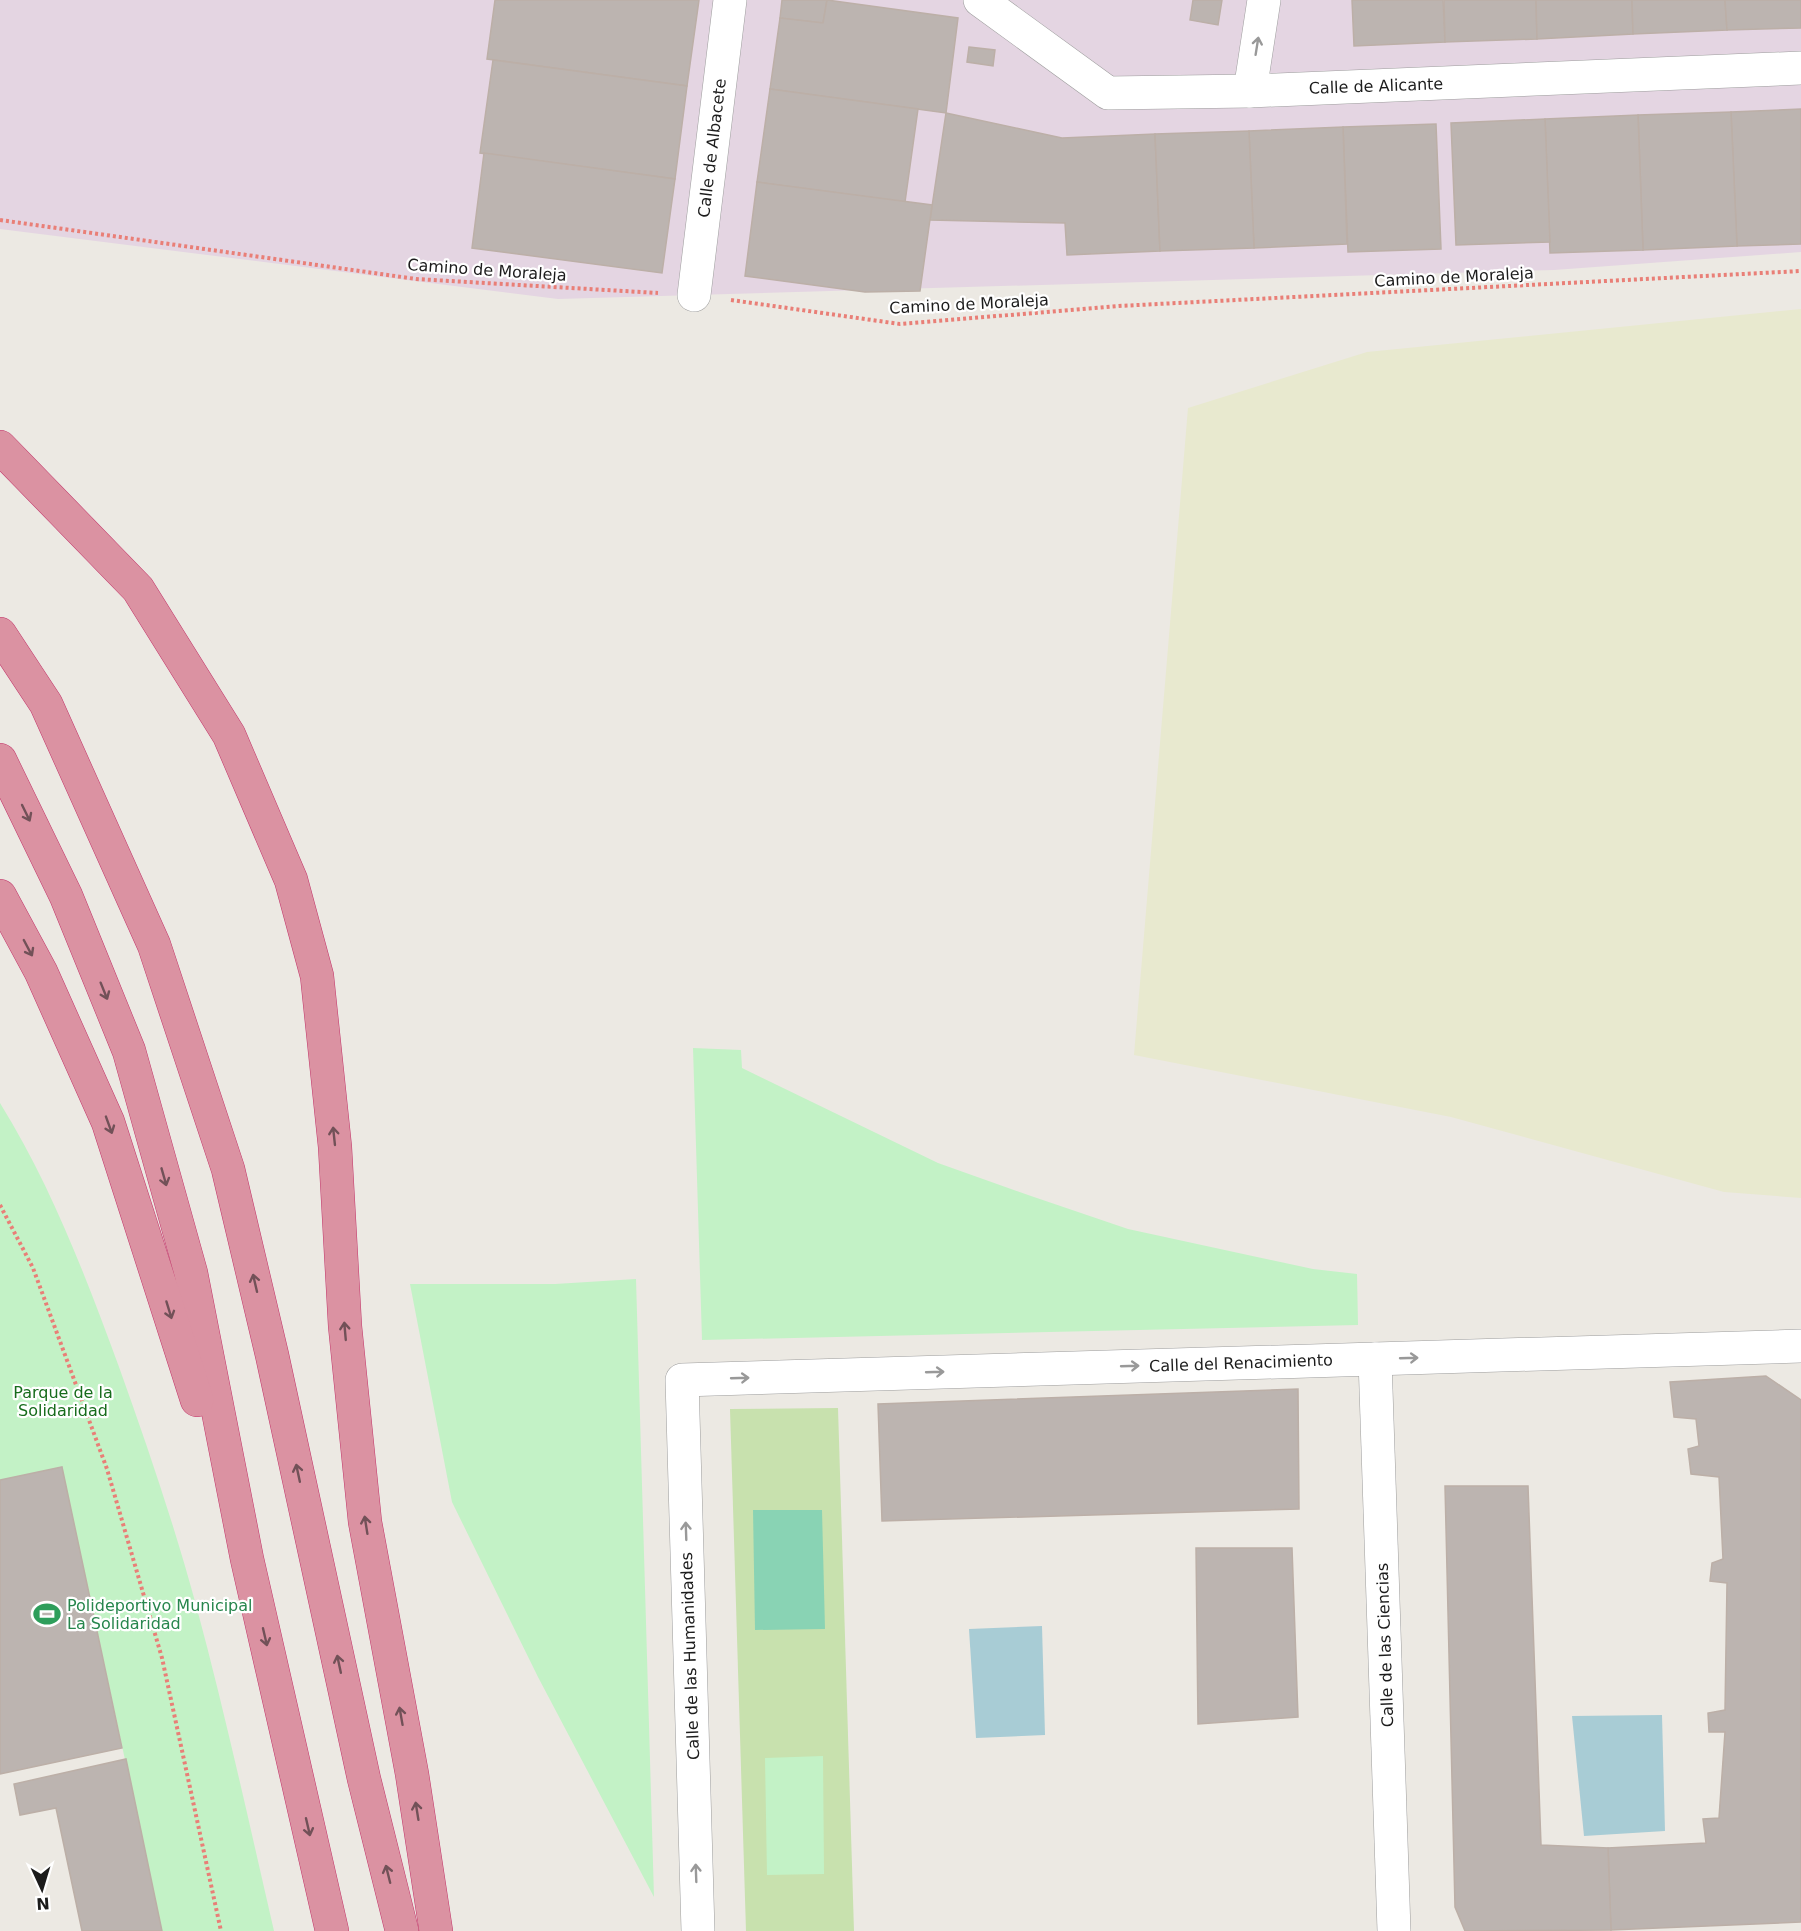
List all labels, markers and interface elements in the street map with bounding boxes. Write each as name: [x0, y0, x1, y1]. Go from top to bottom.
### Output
one-way arrow: [1251, 36, 1262, 56]
street label: Calle de Alicante: [1308, 74, 1444, 98]
street label: Calle de Albacete: [694, 77, 730, 219]
street label: Camino de Moraleja: [407, 255, 567, 285]
street label: Camino de Moraleja: [1374, 263, 1534, 291]
street label: Camino de Moraleja: [889, 290, 1049, 318]
one-way arrow: [20, 804, 32, 822]
one-way arrow: [23, 938, 34, 956]
one-way arrow: [99, 982, 110, 1000]
one-way arrow: [104, 1115, 115, 1134]
one-way arrow: [328, 1127, 339, 1147]
one-way arrow: [159, 1167, 170, 1186]
one-way arrow: [249, 1274, 261, 1293]
one-way arrow: [164, 1300, 175, 1319]
one-way arrow: [339, 1321, 350, 1341]
street label: Calle del Renacimiento: [1149, 1350, 1333, 1376]
one-way arrow: [1398, 1352, 1418, 1364]
one-way arrow: [1120, 1361, 1140, 1372]
one-way arrow: [925, 1367, 945, 1378]
one-way arrow: [730, 1373, 750, 1384]
park label: Parque de la Solidaridad: [13, 1383, 113, 1420]
one-way arrow: [292, 1464, 303, 1483]
one-way arrow: [360, 1515, 371, 1535]
one-way arrow: [681, 1521, 692, 1541]
street label: Calle de las Humanidades: [677, 1552, 703, 1760]
street label: Calle de las Ciencias: [1373, 1562, 1397, 1728]
place label: Polideportivo Municipal La Solidaridad: [67, 1596, 253, 1633]
sports icon: Polideportivo Municipal La Solidaridad: [32, 1599, 62, 1629]
one-way arrow: [259, 1627, 271, 1646]
one-way arrow: [333, 1655, 344, 1674]
one-way arrow: [395, 1707, 406, 1727]
one-way arrow: [412, 1802, 423, 1821]
one-way arrow: [303, 1817, 315, 1836]
north arrow: [12, 1859, 72, 1919]
one-way arrow: [691, 1863, 702, 1883]
one-way arrow: [381, 1865, 393, 1884]
text: N: [36, 1894, 50, 1913]

